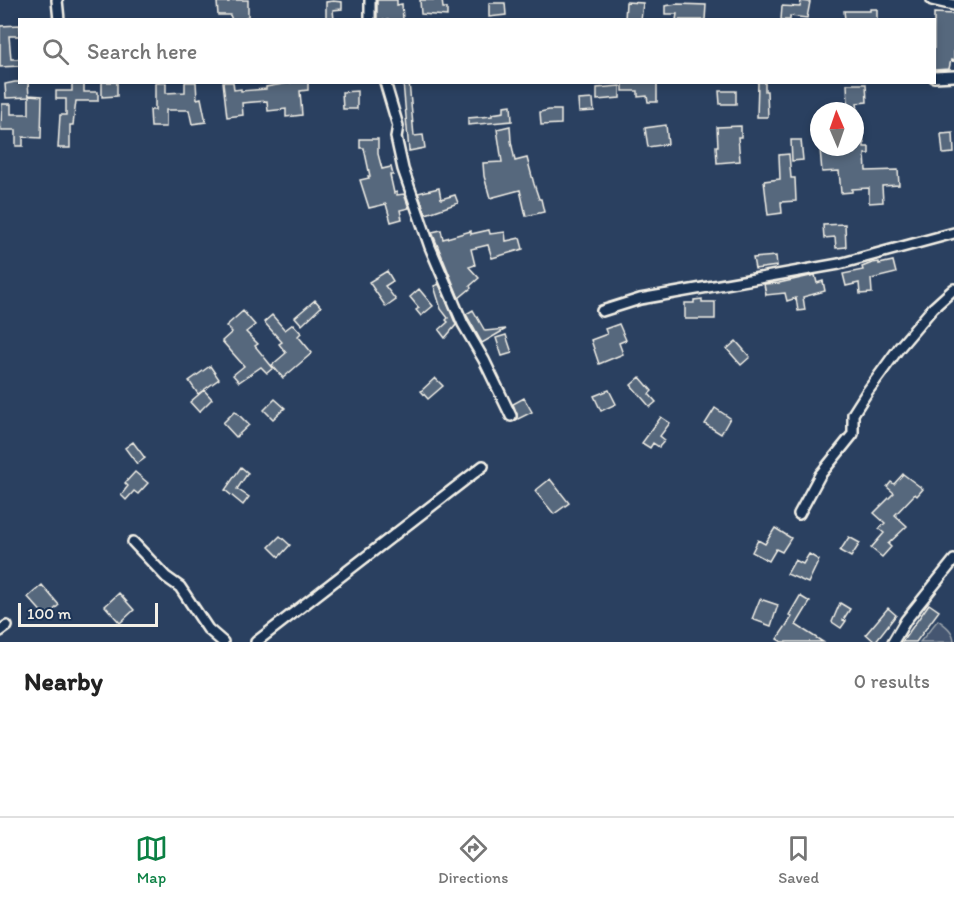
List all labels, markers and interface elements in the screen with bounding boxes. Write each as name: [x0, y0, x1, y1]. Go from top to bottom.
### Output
search box: [18, 18, 936, 84]
icon: search: [39, 35, 72, 68]
text: Search here: [87, 38, 197, 65]
north arrow: [810, 102, 864, 156]
scale bar: [18, 600, 158, 628]
text: 100 m: [27, 604, 71, 623]
text: Nearby: [24, 665, 103, 697]
text: 0 results: [854, 669, 930, 693]
tab: Map: [135, 832, 168, 887]
tab: Directions: [438, 832, 508, 887]
tab: Saved: [778, 832, 819, 887]

